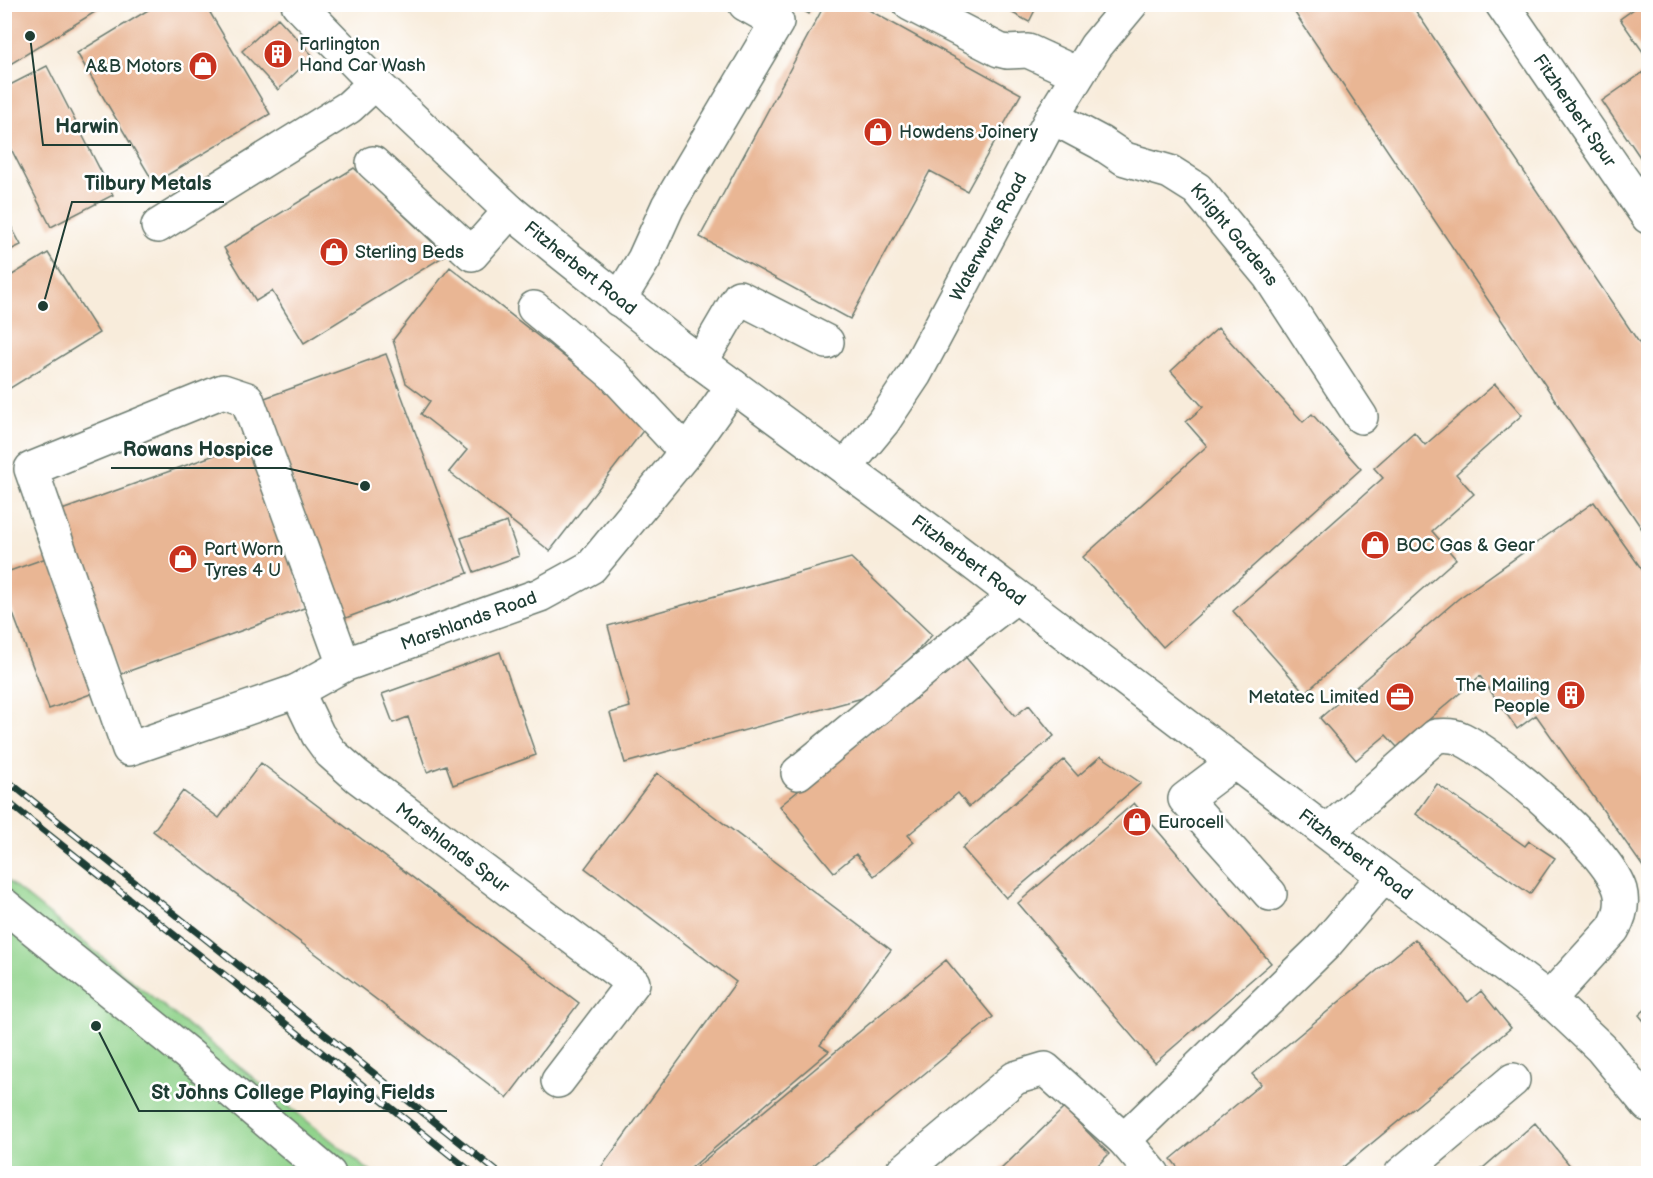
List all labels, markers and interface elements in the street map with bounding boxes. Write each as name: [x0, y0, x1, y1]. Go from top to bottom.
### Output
place label: Farlington Hand Car Wash: [299, 34, 426, 76]
building icon: Farlington Hand Car Wash: [262, 38, 294, 70]
shop icon: A&B Motors: [187, 50, 219, 82]
street label: Fitzherbert Spur: [1529, 50, 1621, 171]
place label: A&B Motors: [86, 56, 182, 77]
callout: Harwin: [43, 107, 131, 145]
text: Harwin: [55, 115, 119, 139]
shop icon: Howdens Joinery: [862, 116, 894, 148]
place label: Howdens Joinery: [899, 122, 1039, 143]
callout: Tilbury Metals: [72, 164, 224, 202]
street label: Waterworks Road: [945, 169, 1031, 305]
text: Tilbury Metals: [84, 172, 212, 196]
street label: Knight Gardens: [1186, 179, 1283, 290]
street label: Fitzherbert Road: [520, 217, 641, 319]
shop icon: Sterling Beds: [318, 236, 350, 268]
place label: Sterling Beds: [355, 242, 464, 263]
callout: Rowans Hospice: [111, 430, 286, 468]
text: Rowans Hospice: [123, 438, 273, 462]
street label: Fitzherbert Road: [908, 510, 1030, 610]
shop icon: BOC Gas & Gear: [1359, 529, 1391, 561]
place label: BOC Gas & Gear: [1396, 535, 1535, 556]
place label: Part Worn Tyres 4 U: [204, 539, 283, 581]
shop icon: Part Worn Tyres 4 U: [167, 543, 199, 575]
street label: Marshlands Road: [398, 587, 539, 654]
place label: The Mailing People: [1455, 675, 1550, 717]
building icon: The Mailing People: [1555, 679, 1587, 711]
office icon: Metatec Limited: [1384, 681, 1416, 713]
place label: Metatec Limited: [1248, 687, 1379, 708]
street label: Marshlands Spur: [391, 798, 514, 897]
street label: Fitzherbert Road: [1294, 804, 1417, 904]
shop icon: Eurocell: [1121, 806, 1153, 838]
place label: Eurocell: [1158, 812, 1224, 833]
callout: St Johns College Playing Fields: [139, 1073, 447, 1111]
text: St Johns College Playing Fields: [151, 1081, 435, 1105]

